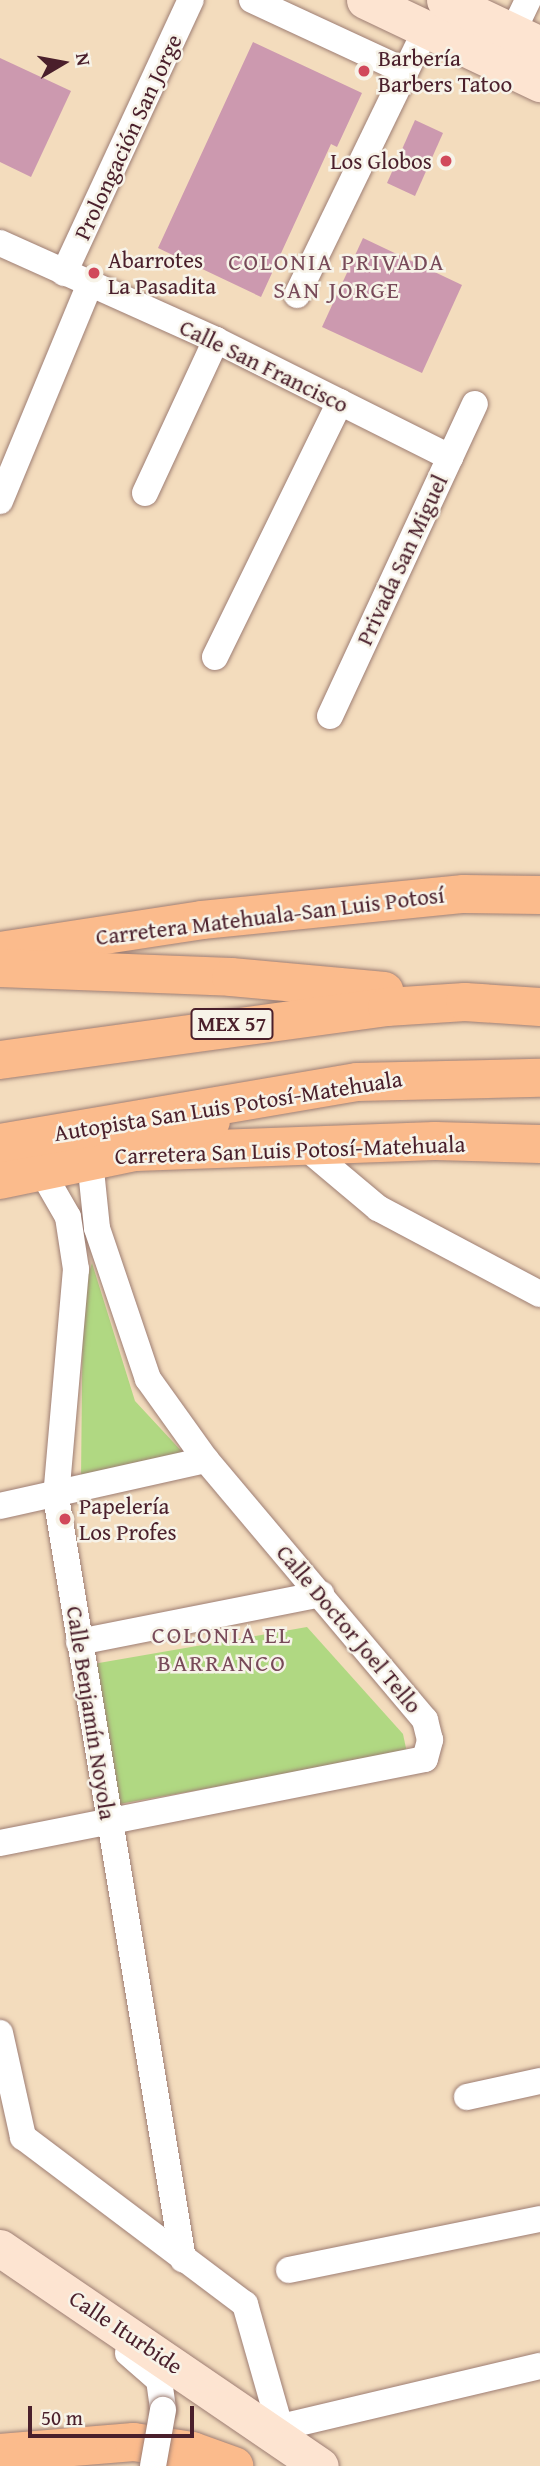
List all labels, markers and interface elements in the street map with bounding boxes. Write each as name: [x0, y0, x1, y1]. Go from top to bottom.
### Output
north arrow: [28, 28, 98, 98]
street label: Prolongación San Jorge: [68, 30, 188, 244]
place label: Barbería Barbers Tatoo: [378, 44, 512, 98]
text: N: [69, 51, 99, 68]
marker: Barbería Barbers Tatoo: [356, 63, 372, 79]
place label: Los Globos: [330, 147, 432, 175]
marker: Los Globos: [438, 153, 454, 169]
place label: Abarrotes La Pasadita: [108, 246, 216, 300]
district label: COLONIA PRIVADA SAN JORGE: [230, 248, 444, 304]
marker: Abarrotes La Pasadita: [86, 265, 102, 281]
street label: Calle San Francisco: [175, 313, 353, 419]
street label: Privada San Miguel: [350, 470, 454, 650]
street label: Carretera Matehuala-San Luis Potosí: [94, 881, 446, 951]
road number: MEX 57: [190, 1006, 274, 1042]
street label: Autopista San Luis Potosí-Matehuala: [52, 1065, 404, 1147]
street label: Carretera San Luis Potosí-Matehuala: [114, 1130, 466, 1170]
place label: Papelería Los Profes: [79, 1492, 177, 1546]
marker: Papelería Los Profes: [57, 1511, 73, 1527]
street label: Calle Doctor Joel Tello: [271, 1539, 427, 1719]
street label: Calle Benjamín Noyola: [60, 1604, 122, 1822]
district label: COLONIA EL BARRANCO: [153, 1621, 291, 1677]
street label: Calle Iturbide: [64, 2284, 188, 2380]
scale bar: [32, 2392, 198, 2436]
text: 50 m: [41, 2402, 83, 2433]

